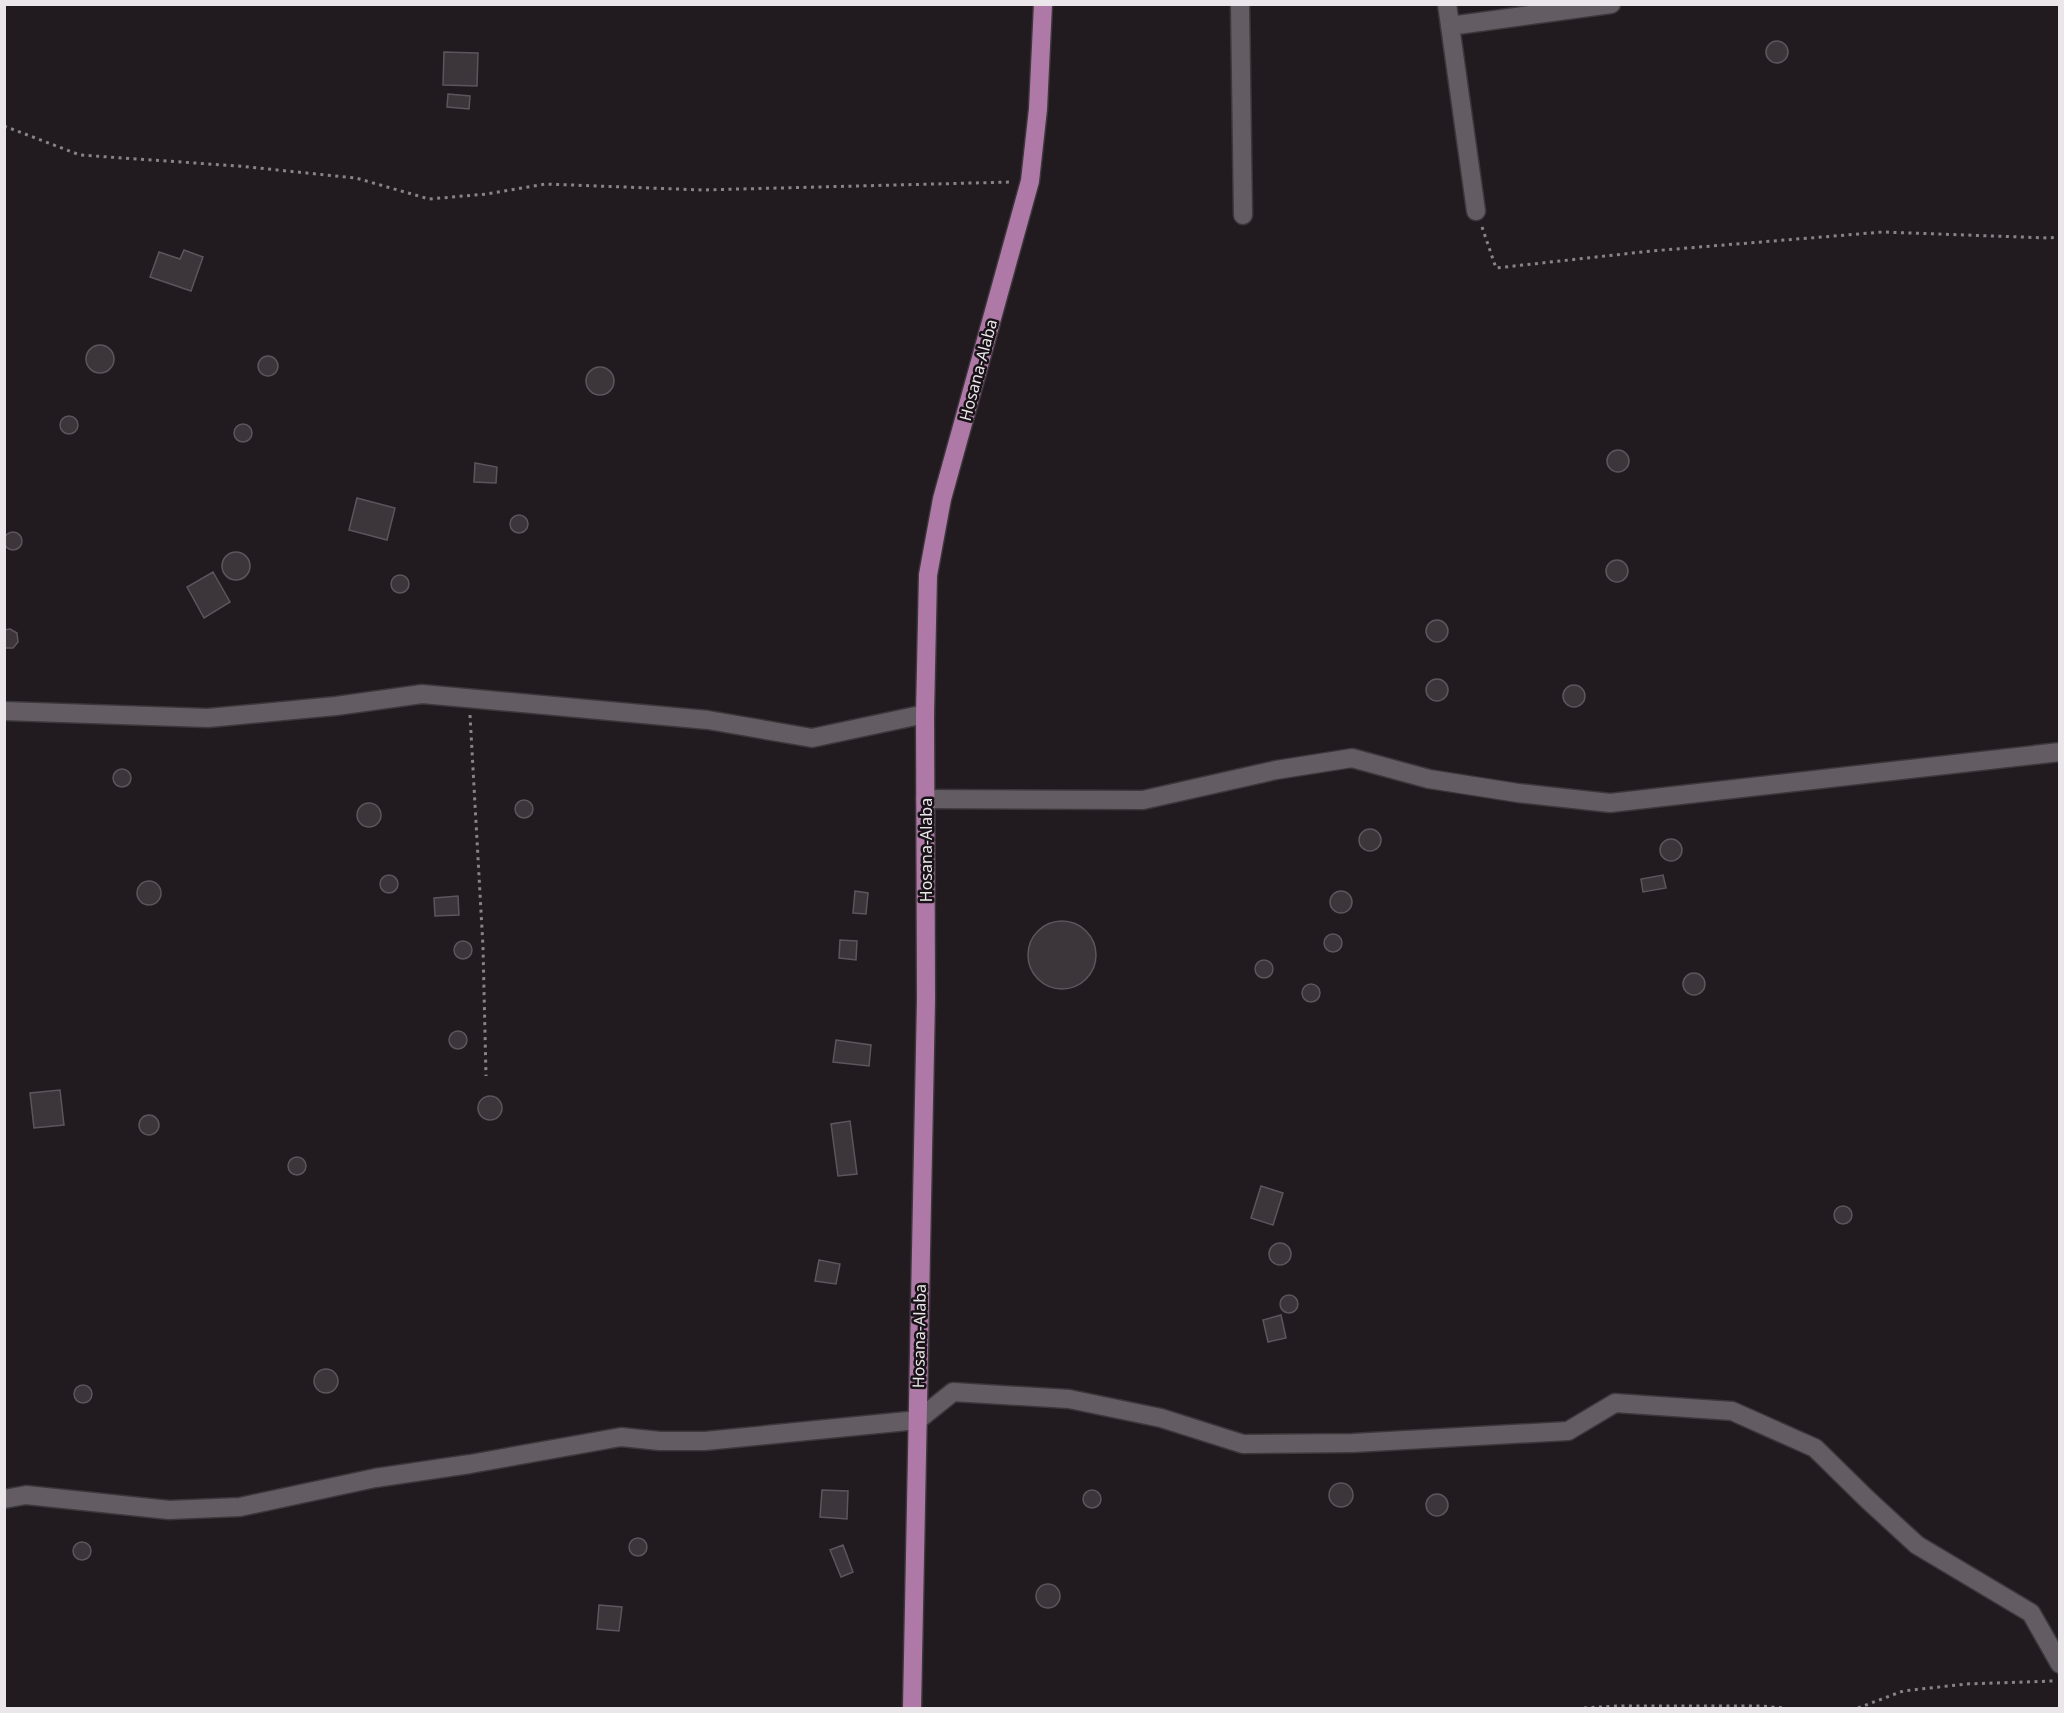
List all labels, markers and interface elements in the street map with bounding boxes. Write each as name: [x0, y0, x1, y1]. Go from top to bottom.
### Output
street label: Hosana-Alaba: [954, 317, 1002, 423]
street label: Hosana-Alaba: [915, 798, 937, 902]
street label: Hosana-Alaba: [907, 1284, 931, 1388]

